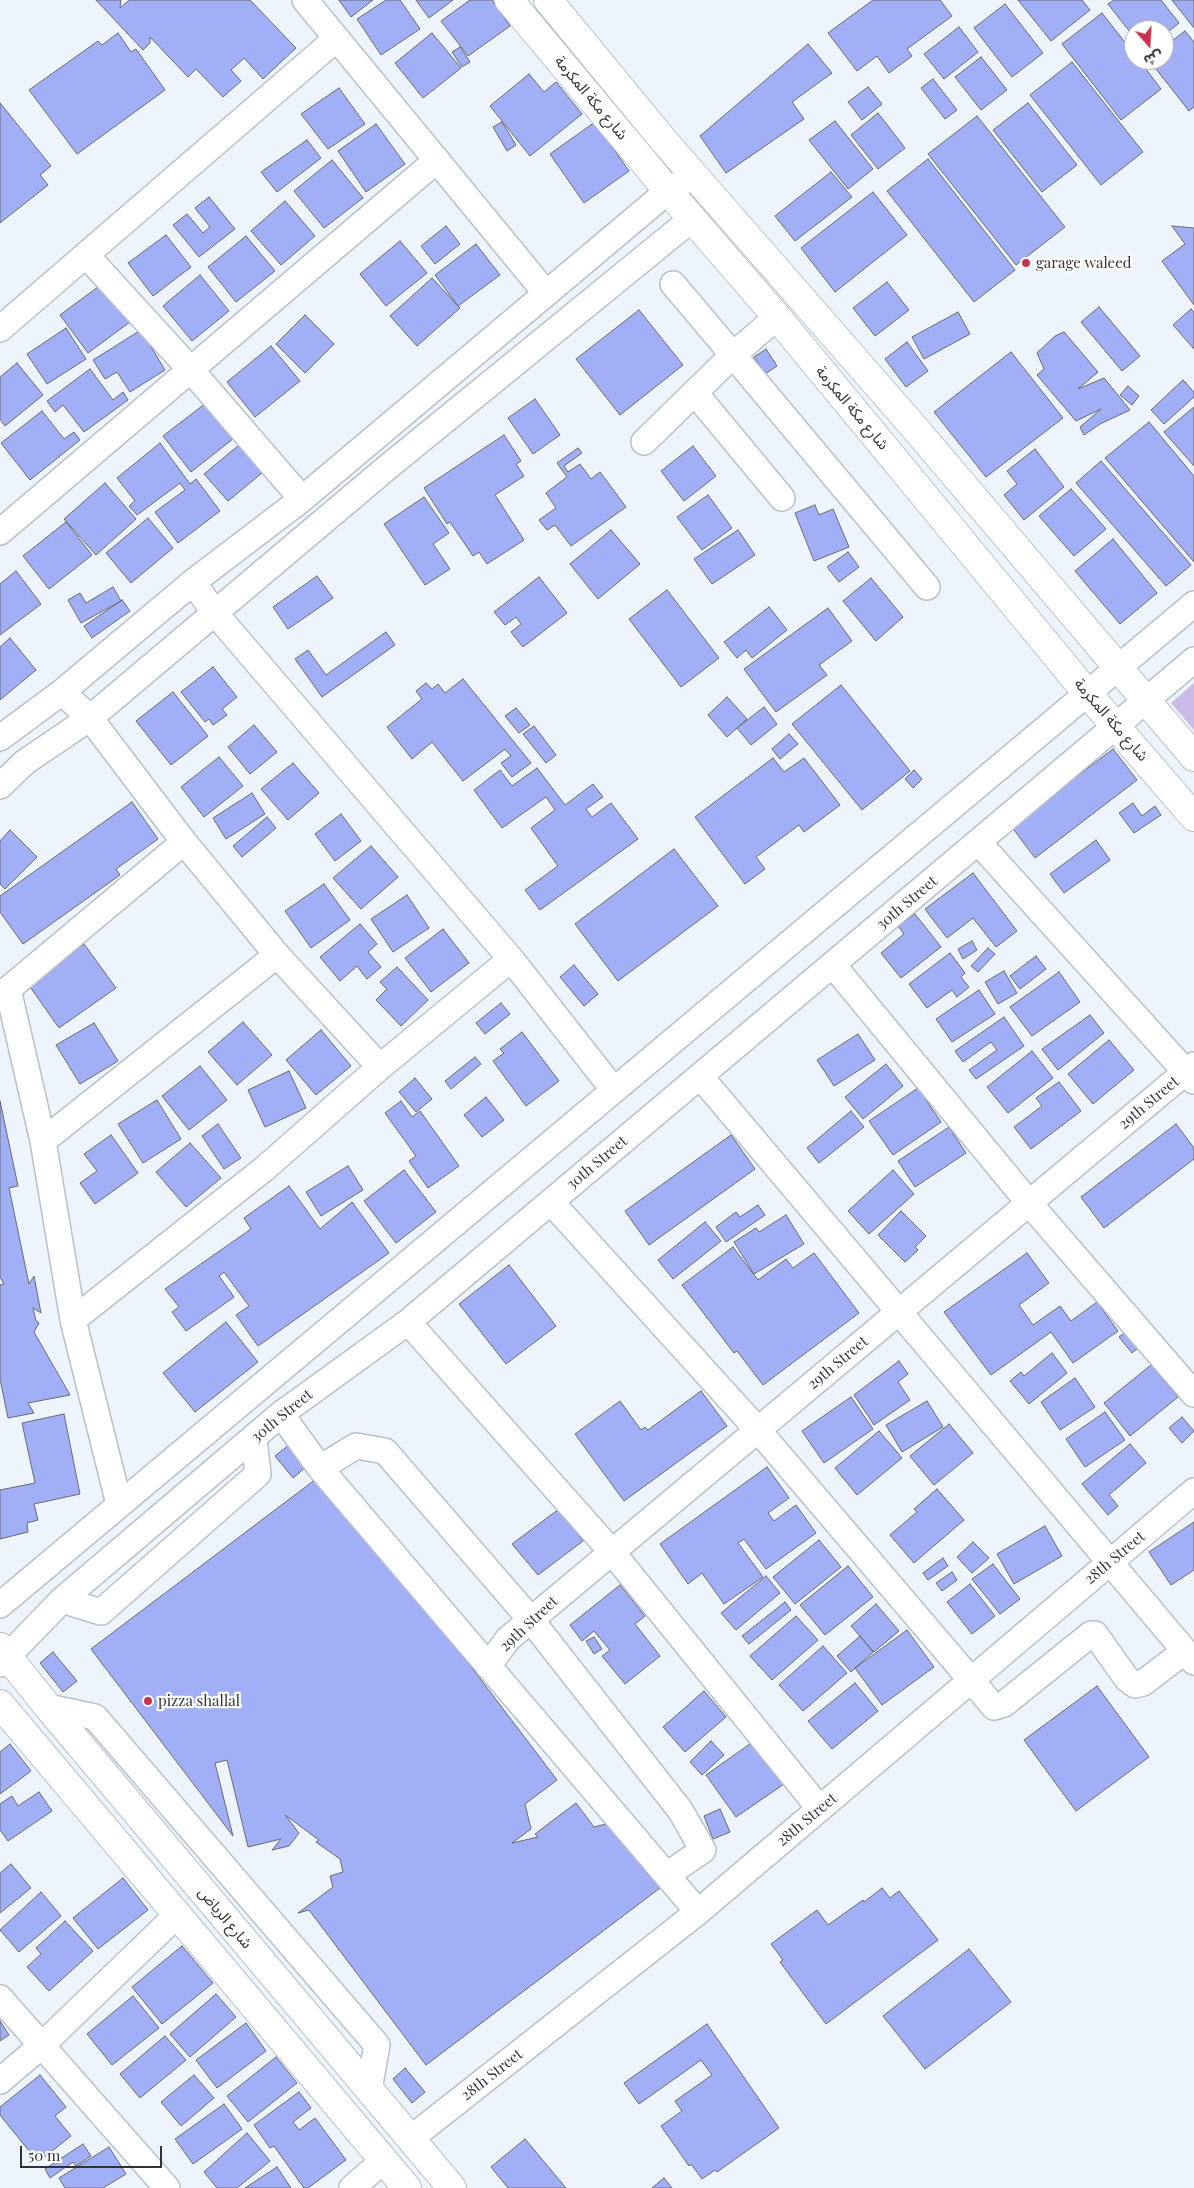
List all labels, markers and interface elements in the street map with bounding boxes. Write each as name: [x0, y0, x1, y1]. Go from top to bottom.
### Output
north arrow: [1124, 20, 1174, 70]
text: ش: [1142, 47, 1166, 71]
street label: شارع مكة المكرمة: [551, 52, 631, 144]
place label: garage waleed: [1036, 254, 1131, 272]
marker: garage waleed: [1020, 257, 1032, 269]
street label: شارع مكة المكرمة: [812, 362, 892, 454]
street label: شارع مكة المكرمة: [1070, 675, 1152, 765]
street label: 30th Street: [873, 872, 941, 934]
street label: 29th Street: [1115, 1073, 1183, 1133]
street label: 30th Street: [563, 1132, 631, 1194]
street label: 29th Street: [804, 1333, 872, 1393]
street label: 30th Street: [248, 1386, 316, 1446]
street label: 28th Street: [1081, 1528, 1149, 1588]
street label: 29th Street: [496, 1593, 562, 1655]
place label: pizza shallal: [158, 1692, 240, 1710]
marker: pizza shallal: [142, 1695, 154, 1707]
street label: 28th Street: [773, 1790, 841, 1850]
street label: شارع الرياض: [194, 1884, 256, 1952]
street label: 28th Street: [458, 2045, 526, 2105]
scale bar: [22, 2136, 165, 2168]
text: 50 m: [28, 2145, 60, 2165]

